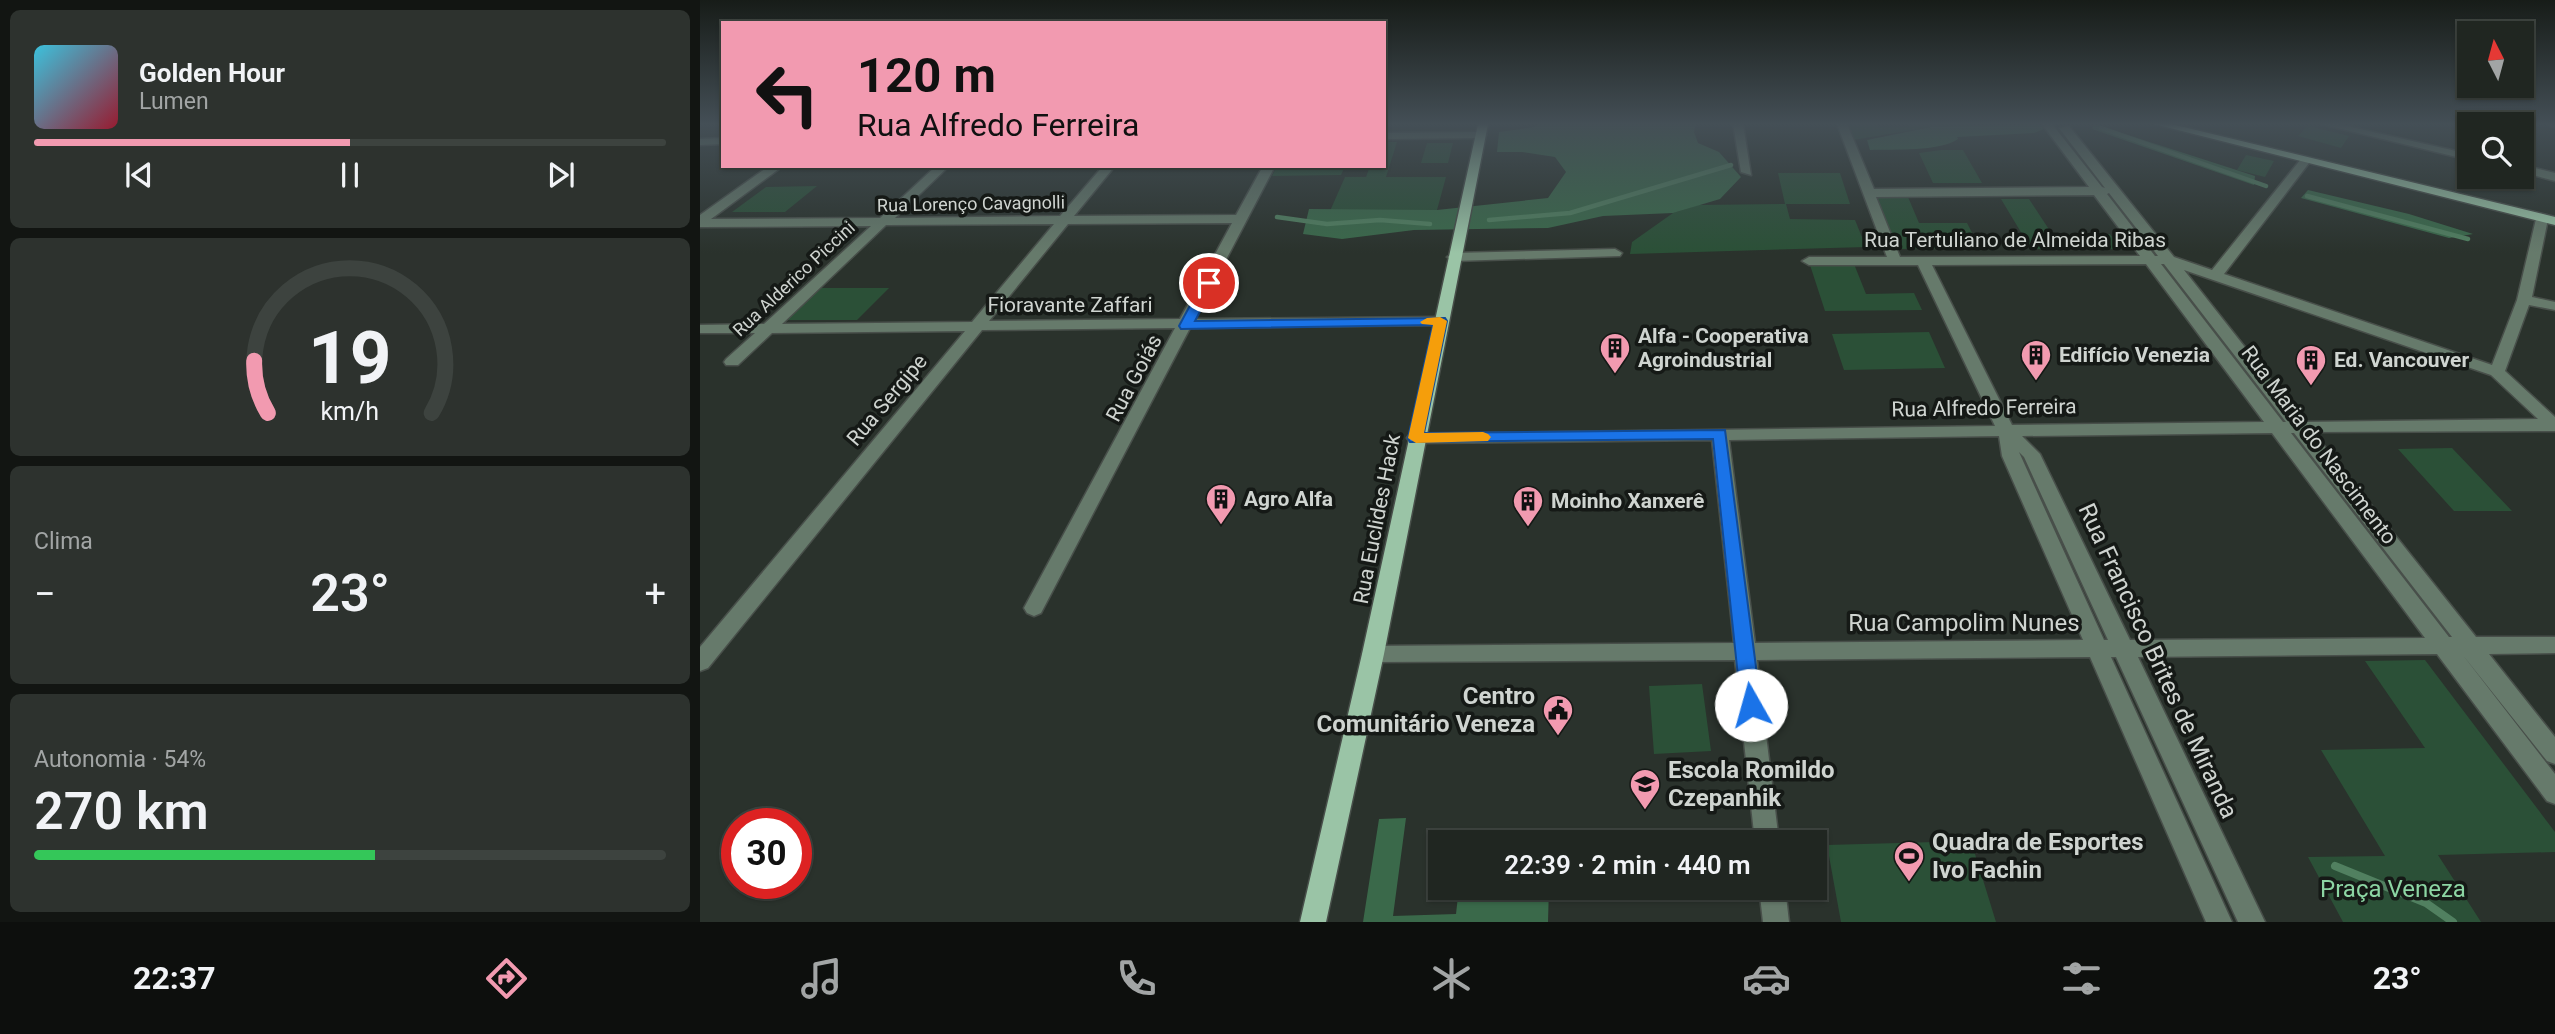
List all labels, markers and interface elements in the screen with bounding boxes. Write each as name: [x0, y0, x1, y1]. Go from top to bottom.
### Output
north arrow: [2457, 21, 2534, 98]
map controls: [2457, 21, 2534, 189]
text: 120 m: [857, 47, 996, 104]
icon: left: [742, 49, 833, 140]
text: Golden Hour: [139, 58, 285, 88]
text: Lumen: [139, 88, 209, 115]
text: Rua Alfredo Ferreira: [857, 106, 1139, 144]
button: search: [2457, 112, 2534, 189]
icon: previous: [120, 156, 158, 194]
icon: pause: [331, 156, 369, 194]
icon: next: [542, 156, 580, 194]
street label: Rua Lorenço Cavagnolli: [877, 191, 1065, 216]
street label: Rua Alderico Piccini: [728, 217, 859, 341]
street label: Rua Tertuliano de Almeida Ribas: [1864, 228, 2166, 252]
pin: [1179, 253, 1239, 313]
icon: arrive: [1190, 264, 1228, 302]
street label: Fioravante Zaffari: [987, 293, 1153, 317]
text: 19: [308, 315, 392, 401]
place label: Alfa - Cooperativa Agroindustrial: [1638, 324, 1809, 372]
street label: Rua Goiás: [1101, 331, 1167, 425]
building icon: Alfa - Cooperativa Agroindustrial: [1598, 331, 1632, 375]
building icon: Edifício Venezia: [2019, 338, 2053, 382]
street label: Rua Maria do Nascimento: [2237, 341, 2401, 549]
place label: Edifício Venezia: [2059, 343, 2210, 367]
building icon: Ed. Vancouver: [2294, 343, 2328, 387]
place label: Ed. Vancouver: [2334, 348, 2469, 372]
street label: Rua Sergipe: [842, 350, 932, 450]
street label: Rua Alfredo Ferreira: [1891, 394, 2077, 422]
text: km/h: [321, 397, 379, 426]
street label: Rua Euclides Hack: [1349, 432, 1405, 606]
building icon: Agro Alfa: [1204, 482, 1238, 526]
building icon: Moinho Xanxerê: [1511, 484, 1545, 528]
place label: Agro Alfa: [1244, 487, 1333, 511]
place label: Moinho Xanxerê: [1551, 489, 1704, 513]
street label: Rua Francisco Brites de Miranda: [2073, 499, 2243, 823]
text: Clima: [34, 528, 93, 555]
text: 23°: [310, 563, 390, 624]
text: −: [34, 572, 56, 616]
text: +: [644, 572, 666, 616]
street label: Rua Campolim Nunes: [1848, 609, 2080, 637]
position arrow: [1714, 668, 1788, 742]
place label: Centro Comunitário Veneza: [1317, 682, 1535, 738]
public building icon: Centro Comunitário Veneza: [1541, 693, 1575, 737]
text: Autonomia · 54%: [34, 746, 206, 773]
place label: Escola Romildo Czepanhik: [1668, 756, 1835, 812]
school or university icon: Escola Romildo Czepanhik: [1628, 767, 1662, 811]
text: 270 km: [34, 781, 209, 842]
speed limit sign: 30: [721, 808, 812, 899]
place label: Quadra de Esportes Ivo Fachin: [1932, 828, 2144, 884]
sports icon: Quadra de Esportes Ivo Fachin: [1892, 839, 1926, 883]
text: 22:39 · 2 min · 440 m: [1504, 850, 1751, 880]
park label: Praça Veneza: [2320, 875, 2466, 903]
icon: directions: [482, 954, 531, 1003]
icon: music: [797, 954, 846, 1003]
icon: phone: [1112, 954, 1161, 1003]
icon: climate: [1427, 954, 1476, 1003]
icon: car: [1742, 954, 1791, 1003]
icon: filters: [2057, 954, 2106, 1003]
text: 22:37: [133, 959, 216, 997]
text: 23°: [2373, 959, 2422, 997]

